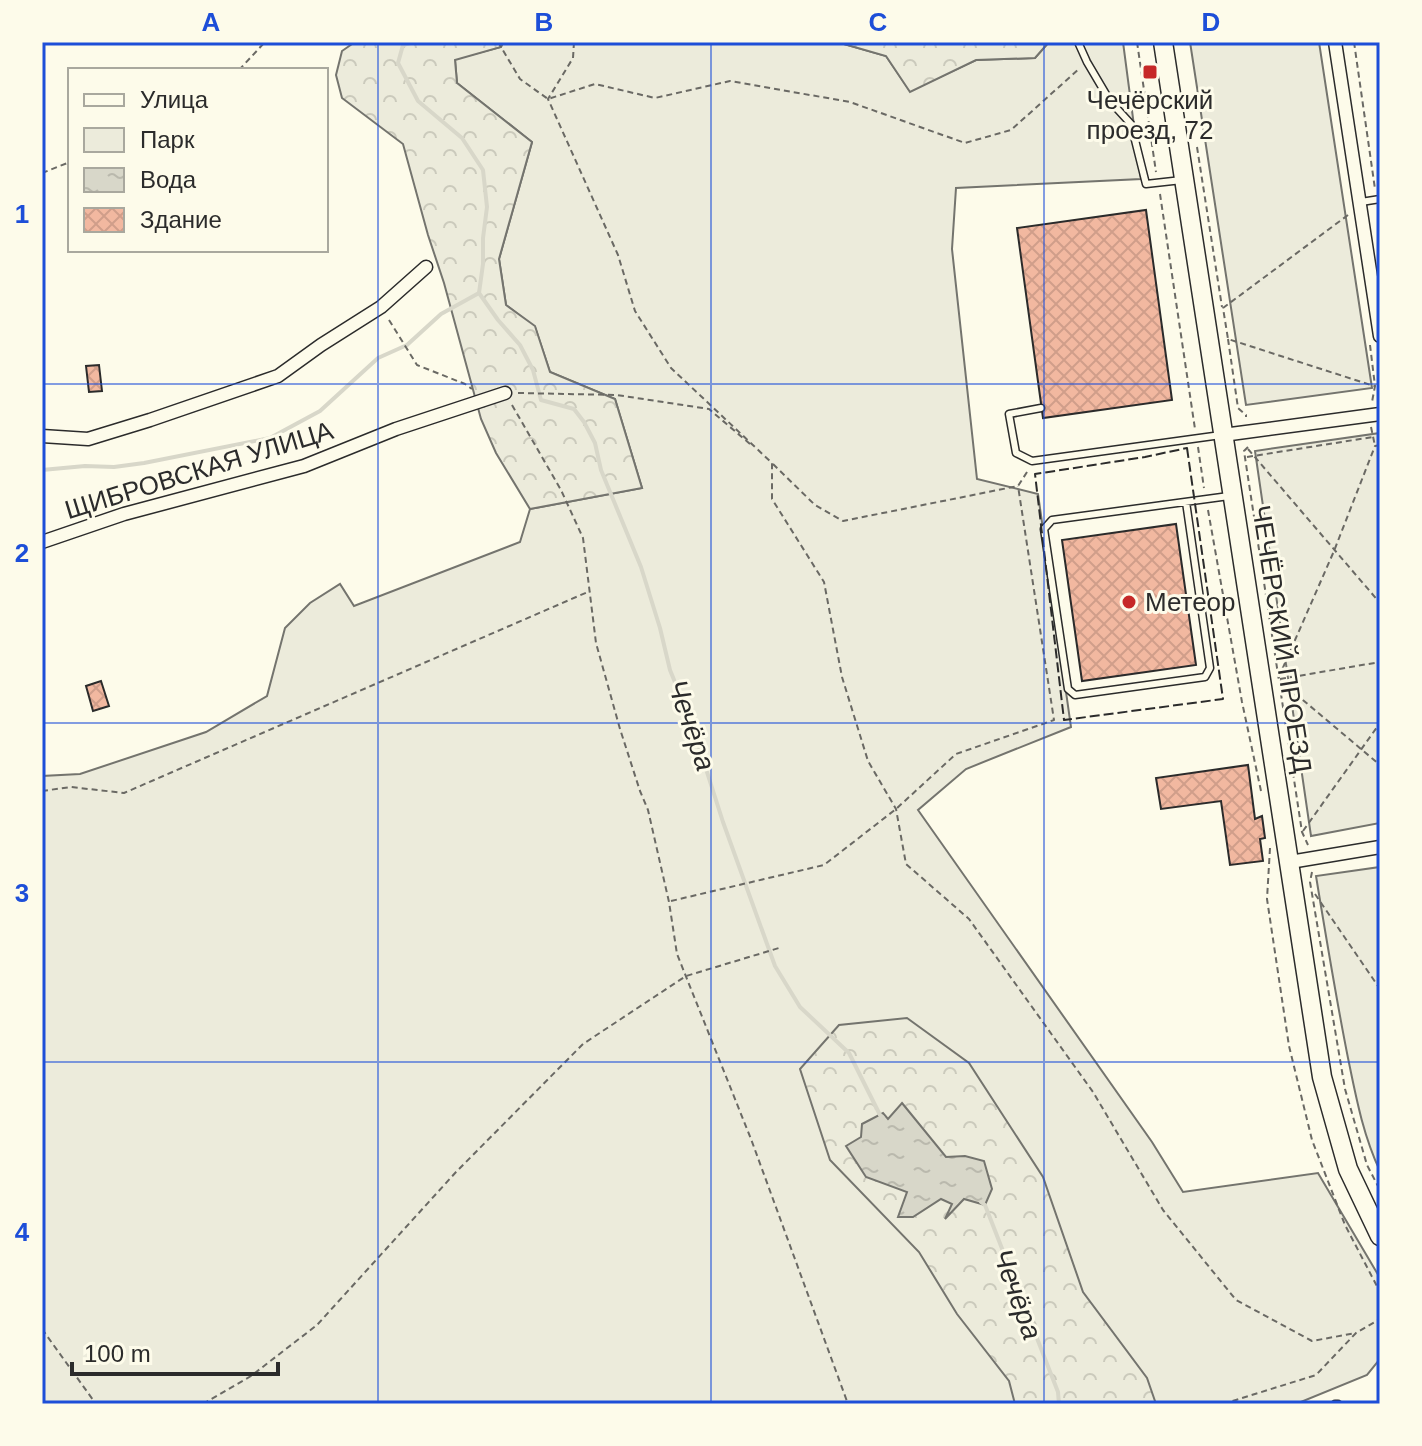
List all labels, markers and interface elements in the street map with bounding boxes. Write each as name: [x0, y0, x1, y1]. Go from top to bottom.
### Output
text: A: [202, 7, 221, 37]
text: B: [535, 7, 553, 37]
text: C: [869, 7, 888, 37]
text: D: [1202, 7, 1220, 37]
marker: Чечёрский проезд, 72: [1141, 63, 1159, 81]
legend: [68, 68, 328, 252]
place label: Чечёрский проезд, 72: [1087, 85, 1213, 145]
text: Улица: [140, 86, 209, 113]
text: Парк: [140, 126, 195, 153]
text: Вода: [140, 166, 197, 193]
text: 1: [15, 199, 29, 229]
text: Здание: [140, 206, 222, 233]
street label: ЩИБРОВСКАЯ УЛИЦА: [61, 415, 337, 525]
street label: ЧЕЧЁРСКИЙ ПРОЕЗД: [1246, 503, 1318, 775]
text: 2: [15, 538, 29, 568]
place label: Метеор: [1145, 587, 1236, 617]
marker: Метеор: [1120, 593, 1138, 611]
water label: Чечёра: [662, 676, 721, 775]
text: 3: [15, 878, 29, 908]
text: 4: [15, 1217, 30, 1247]
water label: Чечёра: [987, 1245, 1048, 1344]
scale bar: [72, 1326, 278, 1376]
text: 100 m: [84, 1340, 151, 1367]

